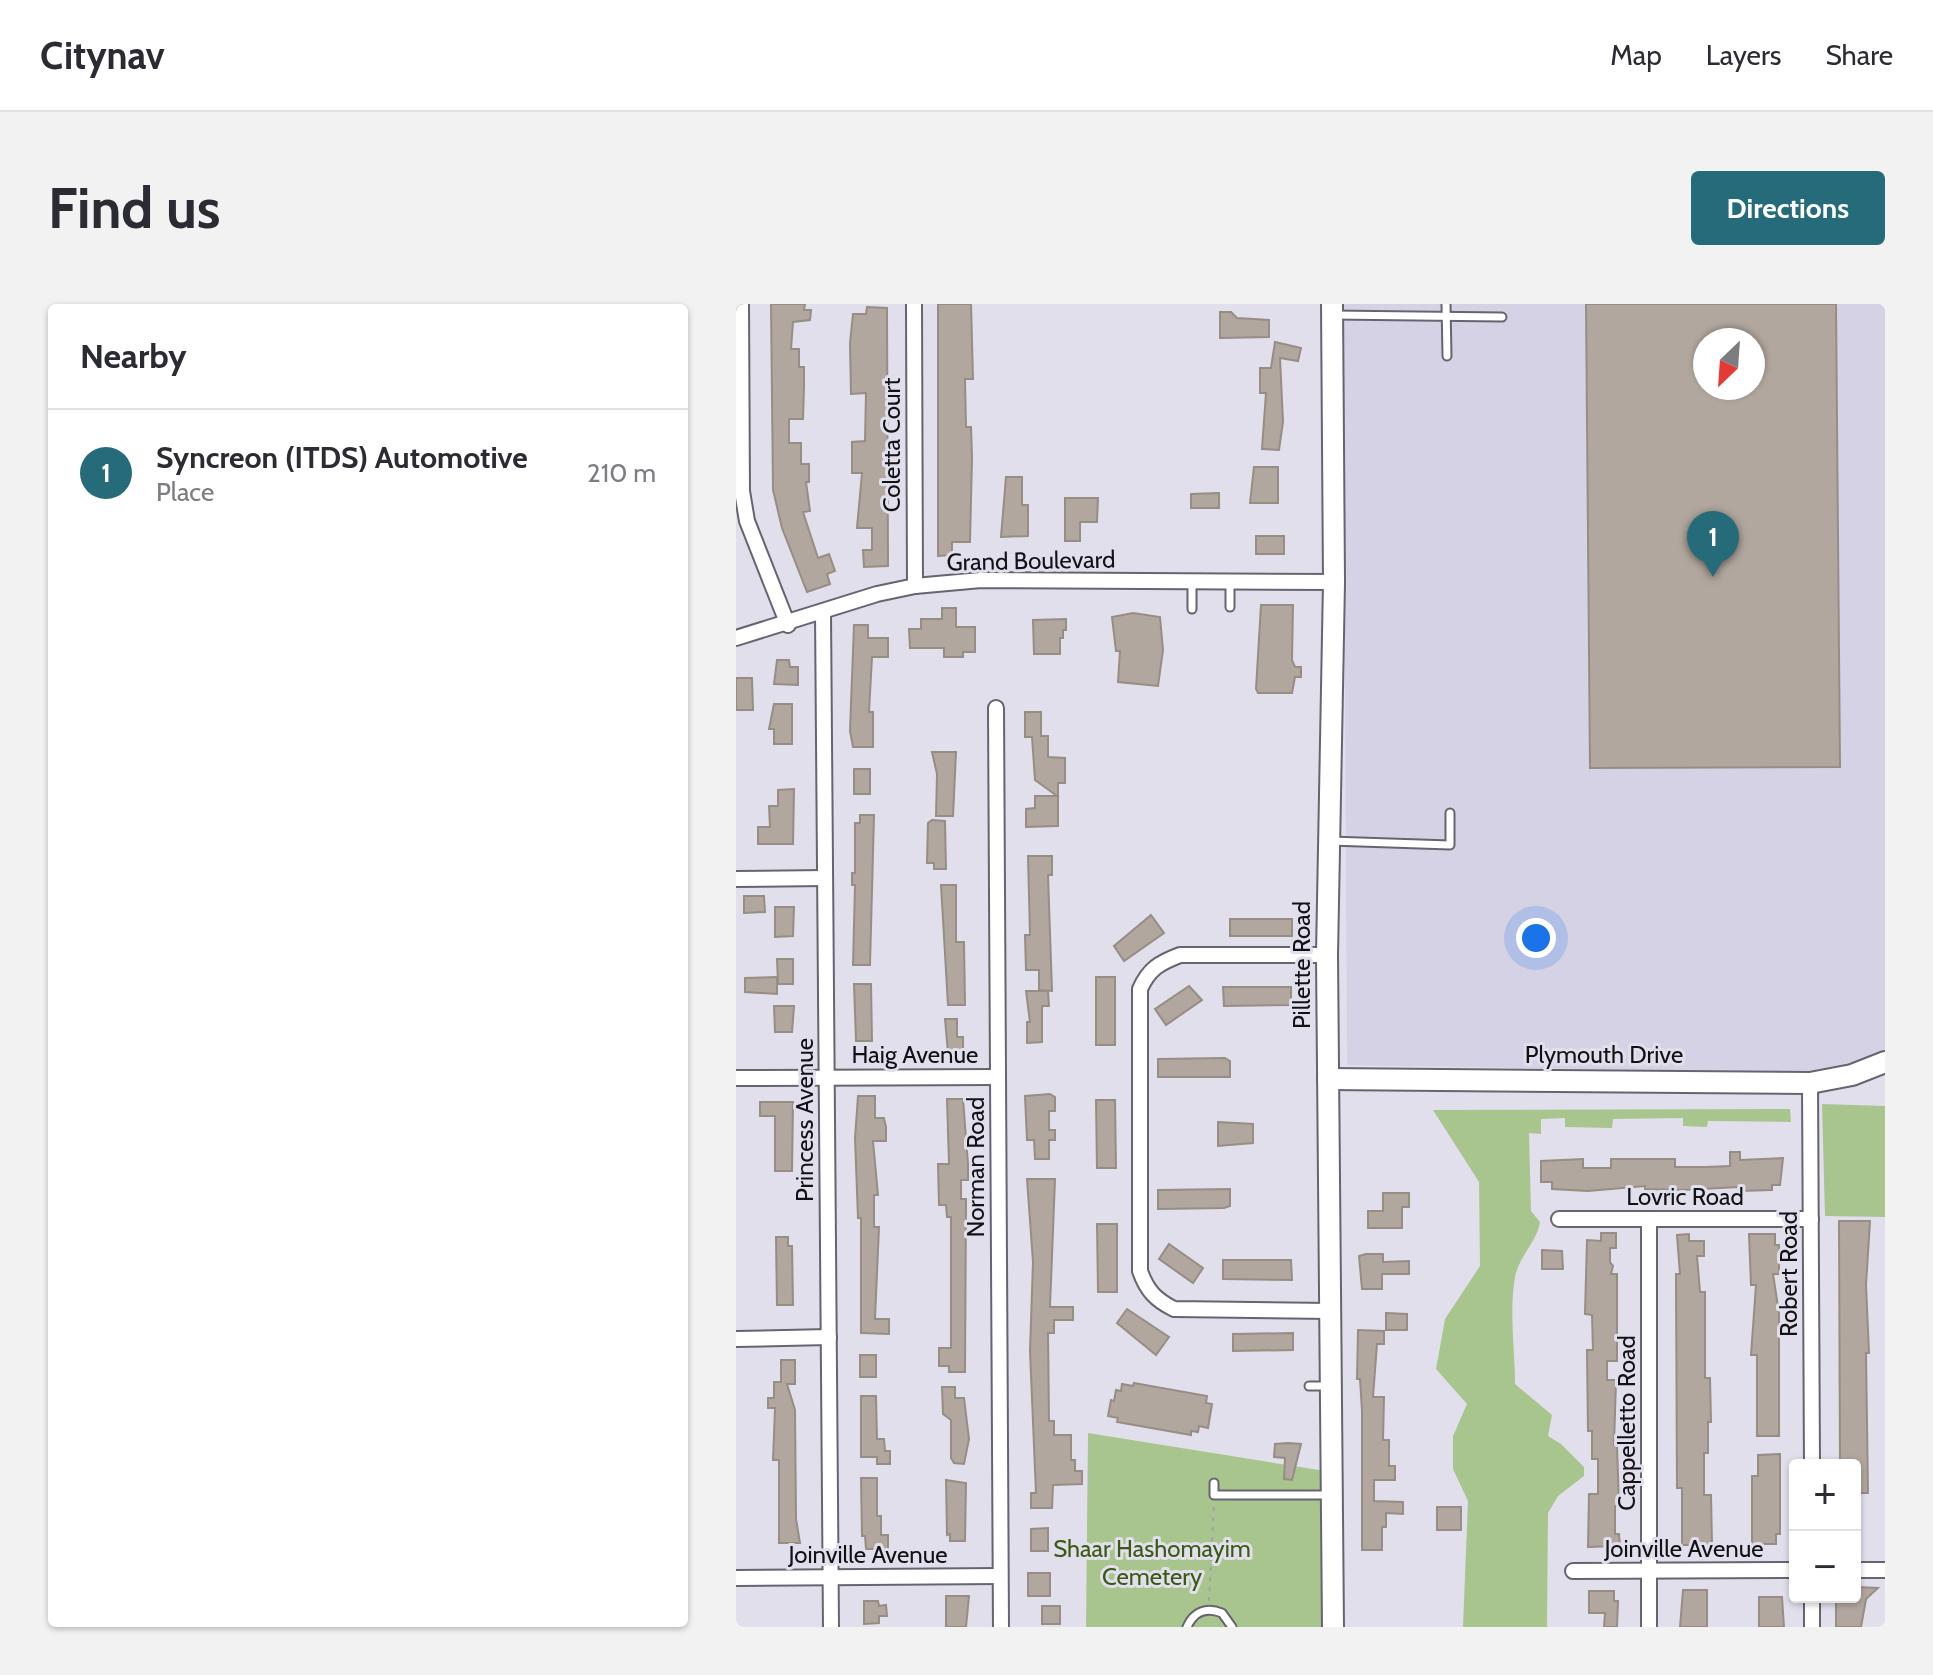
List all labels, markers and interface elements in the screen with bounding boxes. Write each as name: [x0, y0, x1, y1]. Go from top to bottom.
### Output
text: Citynav: [40, 32, 165, 79]
text: Map: [1610, 38, 1662, 72]
text: Layers: [1706, 38, 1781, 72]
text: Share: [1825, 38, 1893, 72]
button: Directions: [1691, 171, 1885, 245]
text: Find us: [48, 174, 221, 242]
north arrow: [1693, 328, 1765, 400]
text: Nearby: [80, 335, 187, 377]
street label: Coletta Court: [877, 378, 906, 512]
text: Syncreon (ITDS) Automotive: [156, 439, 528, 476]
text: 1: [101, 457, 111, 489]
text: 210 m: [587, 457, 656, 489]
text: Place: [156, 476, 214, 508]
pin: 1: [1687, 511, 1739, 577]
street label: Grand Boulevard: [946, 545, 1116, 576]
street label: Pillette Road: [1287, 901, 1316, 1029]
your location: [1516, 918, 1556, 958]
street label: Princess Avenue: [790, 1038, 819, 1202]
street label: Haig Avenue: [852, 1040, 978, 1069]
street label: Plymouth Drive: [1525, 1040, 1683, 1069]
street label: Norman Road: [961, 1097, 990, 1237]
street label: Lovric Road: [1626, 1182, 1744, 1211]
street label: Robert Road: [1774, 1211, 1803, 1337]
street label: Cappelletto Road: [1612, 1335, 1641, 1511]
map controls: [1789, 1459, 1861, 1603]
button: +: [1789, 1459, 1861, 1531]
button: −: [1789, 1531, 1861, 1603]
park label: Shaar Hashomayim Cemetery: [1053, 1534, 1251, 1591]
street label: Joinville Avenue: [1603, 1534, 1764, 1563]
street label: Joinville Avenue: [787, 1540, 948, 1569]

